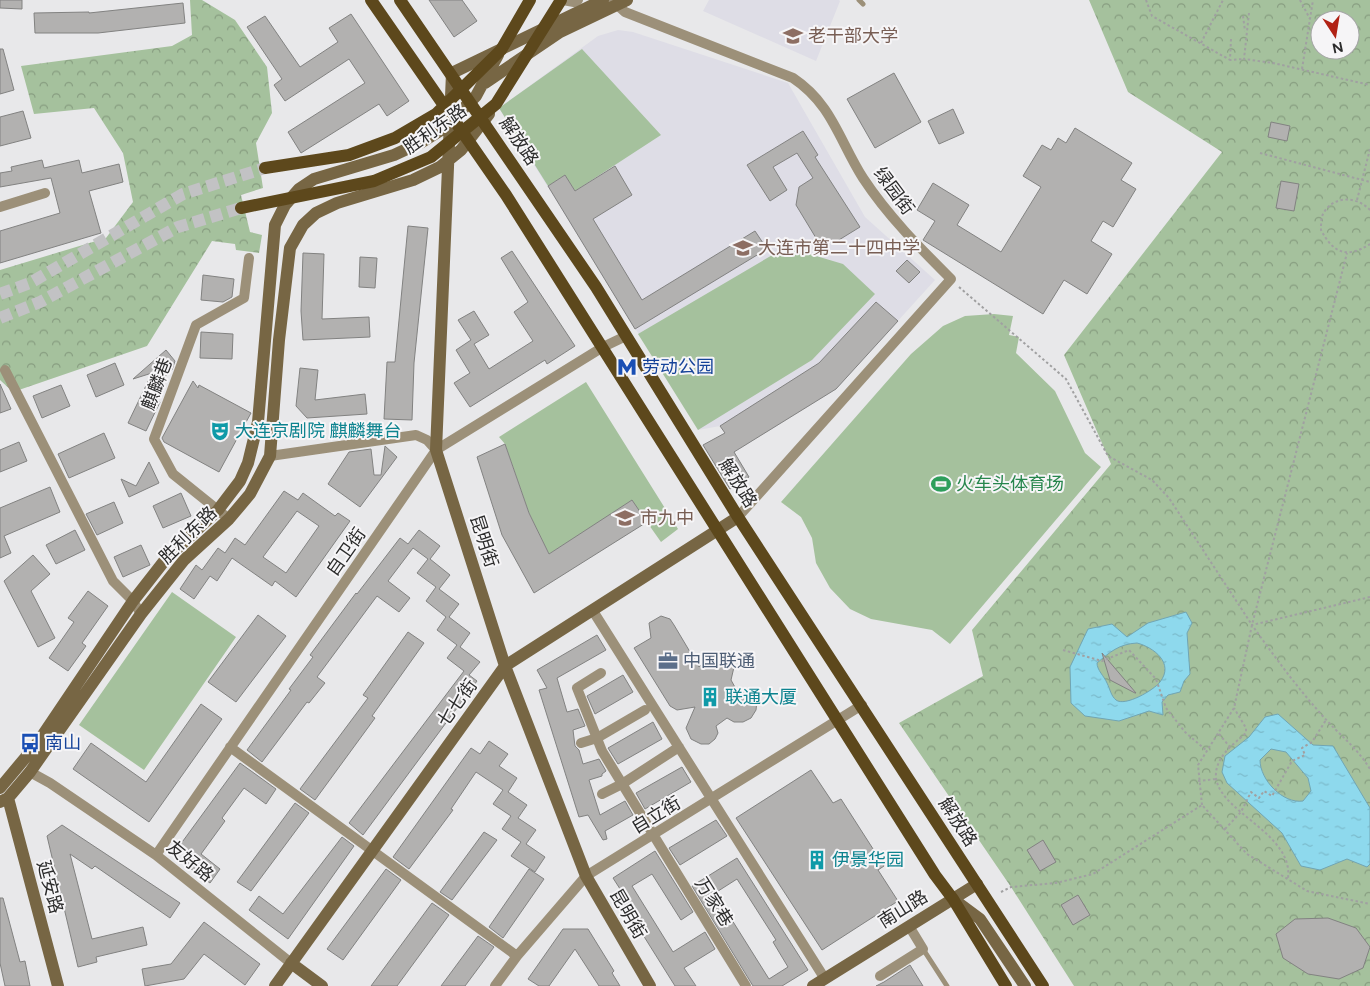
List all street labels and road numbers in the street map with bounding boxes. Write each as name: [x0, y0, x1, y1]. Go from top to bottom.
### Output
street label: 胜利东路: [399, 99, 471, 159]
street label: 解放路: [495, 112, 543, 170]
street label: 绿园街: [869, 163, 919, 219]
street label: 麒麟巷: [137, 355, 177, 413]
street label: 解放路: [714, 454, 762, 512]
street label: 胜利东路: [155, 502, 221, 568]
street label: 昆明街: [465, 512, 503, 570]
street label: 自卫街: [322, 524, 370, 580]
street label: 七七街: [432, 675, 482, 731]
street label: 自立街: [627, 792, 685, 838]
street label: 解放路: [934, 793, 982, 851]
street label: 友好路: [162, 835, 218, 887]
street label: 延安路: [32, 858, 68, 916]
street label: 万家巷: [690, 873, 738, 931]
street label: 昆明街: [605, 885, 651, 943]
street label: 南山路: [874, 885, 932, 933]

